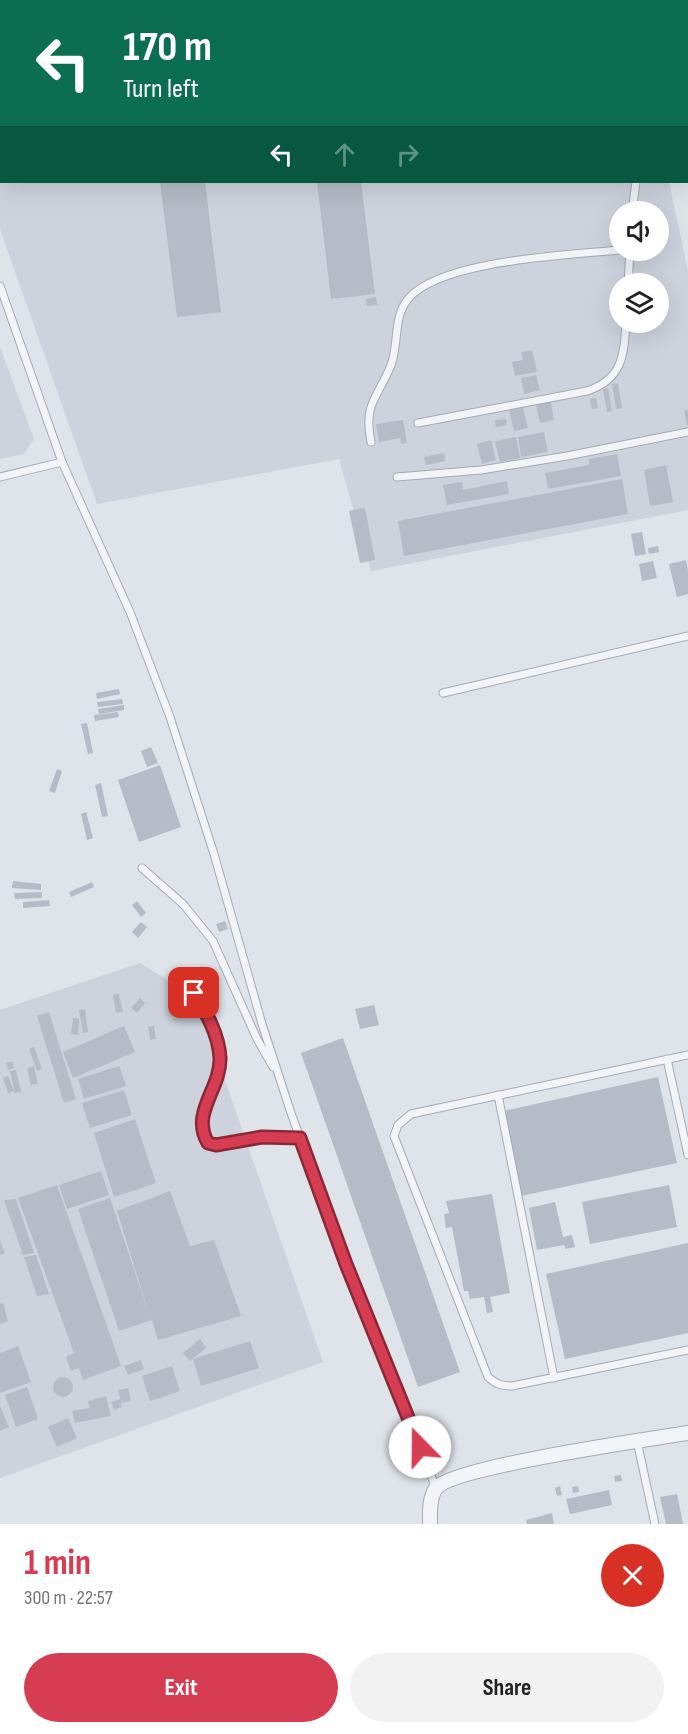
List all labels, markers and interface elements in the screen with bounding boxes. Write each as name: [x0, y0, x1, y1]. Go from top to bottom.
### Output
text: 170 m: [123, 22, 212, 73]
icon: left: [24, 24, 102, 102]
text: Turn left: [123, 73, 199, 105]
icon: left: [265, 138, 298, 171]
icon: ahead: [328, 138, 361, 171]
icon: right: [391, 138, 424, 171]
map controls: [609, 201, 669, 333]
button: sound: [609, 201, 669, 261]
button: layers: [609, 273, 669, 333]
pin: [168, 967, 219, 1018]
icon: arrive: [177, 976, 210, 1009]
position arrow: [388, 1415, 452, 1479]
text: 1 min: [24, 1542, 91, 1585]
button: close: [601, 1544, 664, 1607]
text: 300 m · 22:57: [24, 1586, 113, 1610]
button: Exit: [24, 1653, 338, 1722]
button: Share: [350, 1653, 664, 1722]

